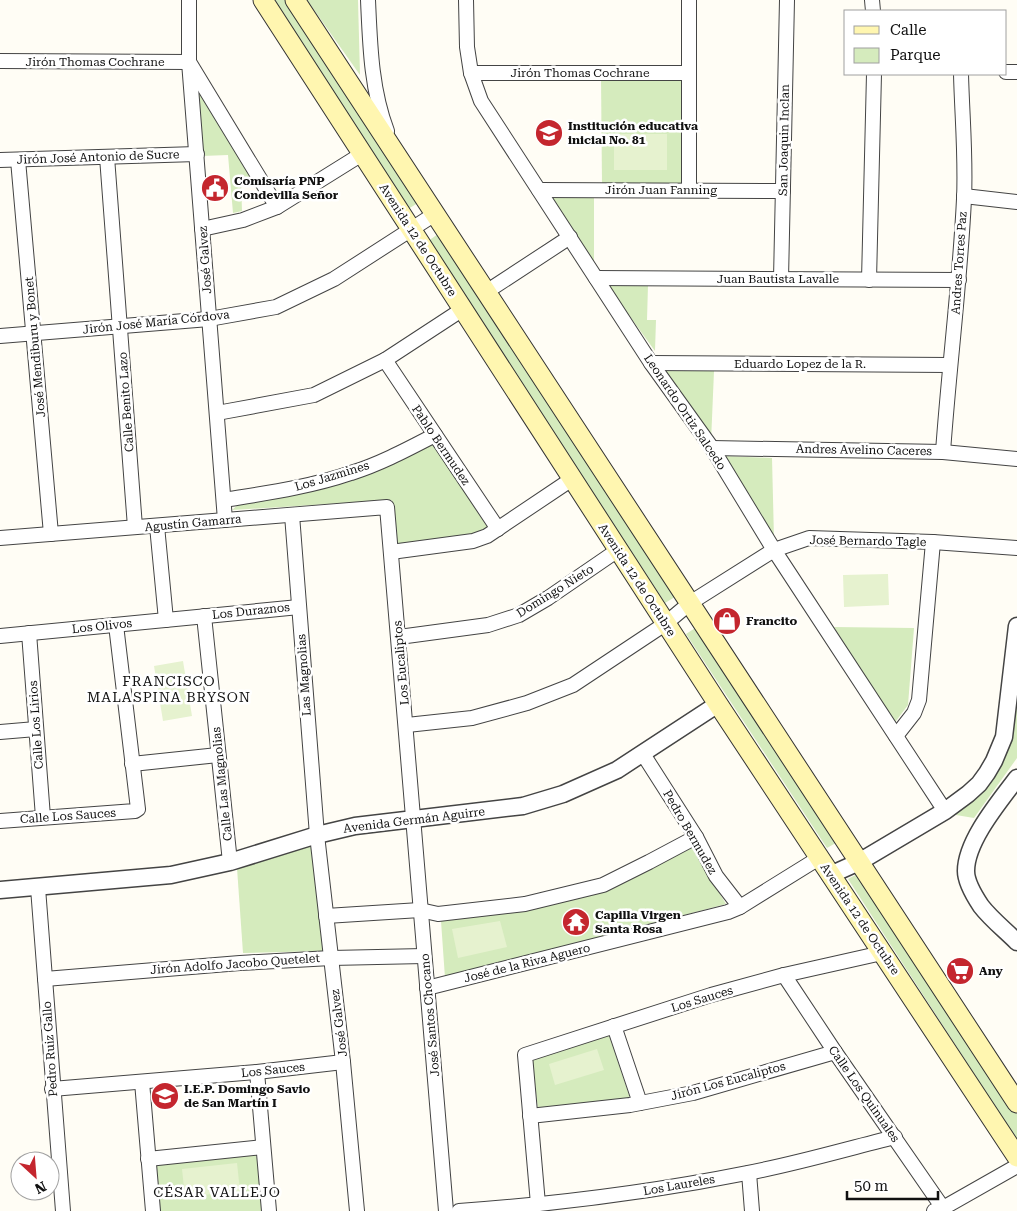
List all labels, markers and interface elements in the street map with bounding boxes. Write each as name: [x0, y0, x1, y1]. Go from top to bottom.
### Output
legend: [844, 10, 1007, 75]
text: Calle: [890, 21, 926, 39]
text: Parque: [890, 46, 941, 64]
street label: Jirón Thomas Cochrane: [25, 55, 165, 69]
street label: Jirón Thomas Cochrane: [510, 66, 650, 80]
street label: San Joaquin Inclan: [776, 84, 792, 196]
school or university icon: Institución educativa inicial No. 81: [534, 118, 564, 148]
place label: Institución educativa inicial No. 81: [568, 119, 698, 147]
street label: Jirón José Antonio de Sucre: [16, 147, 180, 167]
public building icon: Comisaría PNP Condevilla Señor: [200, 173, 230, 203]
place label: Comisaría PNP Condevilla Señor: [234, 174, 339, 202]
street label: Avenida 12 de Octubre: [376, 181, 460, 299]
street label: Jirón Juan Fanning: [605, 183, 717, 197]
street label: Andres Torres Paz: [948, 211, 970, 315]
street label: José Galvez: [196, 225, 214, 294]
street label: Juan Bautista Lavalle: [717, 272, 840, 286]
street label: José Mendiburu y Bonet: [22, 275, 48, 418]
street label: Jirón José María Córdova: [82, 307, 231, 337]
street label: Calle Benito Lazo: [116, 352, 136, 452]
street label: Leonardo Ortiz Salcedo: [641, 352, 729, 472]
street label: Eduardo Lopez de la R.: [734, 357, 866, 371]
street label: Pablo Bermudez: [409, 402, 473, 488]
street label: Andres Avelino Caceres: [796, 442, 933, 458]
street label: Los Jazmines: [293, 458, 371, 494]
street label: Agustín Gamarra: [144, 512, 243, 534]
street label: Avenida 12 de Octubre: [595, 521, 679, 639]
street label: José Bernardo Tagle: [809, 533, 927, 549]
street label: Domingo Nieto: [514, 562, 596, 620]
street label: Los Duraznos: [211, 600, 291, 622]
shop icon: Francito: [712, 606, 742, 636]
place label: Francito: [746, 614, 797, 628]
street label: Los Olivos: [71, 616, 133, 636]
street label: Los Eucaliptos: [390, 620, 412, 706]
street label: Las Magnolias: [294, 633, 314, 717]
district label: FRANCISCO MALASPINA BRYSON: [87, 673, 251, 705]
street label: Calle Los Lirios: [26, 680, 46, 770]
street label: Calle Las Magnolias: [209, 726, 235, 842]
street label: Pedro Bermudez: [660, 787, 720, 877]
street label: Avenida Germán Aguirre: [342, 804, 486, 836]
street label: Calle Los Sauces: [20, 806, 117, 826]
street label: Avenida 12 de Octubre: [817, 861, 903, 978]
temple icon: Capilla Virgen Santa Rosa: [561, 907, 591, 937]
place label: Capilla Virgen Santa Rosa: [595, 908, 681, 936]
street label: José de la Riva Aguero: [462, 941, 592, 985]
street label: Jirón Adolfo Jacobo Quetelet: [150, 951, 321, 977]
street label: José Santos Chocano: [418, 953, 442, 1077]
supermarket icon: Any: [945, 956, 975, 986]
place label: Any: [979, 964, 1004, 978]
street label: Los Sauces: [669, 983, 735, 1015]
street label: José Galvez: [328, 988, 350, 1058]
street label: Pedro Ruiz Gallo: [40, 1001, 60, 1097]
street label: Calle Los Quinuales: [826, 1043, 903, 1145]
street label: Jirón Los Eucaliptos: [669, 1059, 787, 1103]
street label: Los Sauces: [240, 1060, 306, 1080]
school or university icon: I.E.P. Domingo Savio de San Martín I: [150, 1081, 180, 1111]
place label: I.E.P. Domingo Savio de San Martín I: [184, 1082, 311, 1110]
north arrow: [10, 1151, 60, 1201]
scale bar: [847, 1168, 938, 1200]
street label: Los Laureles: [642, 1172, 716, 1198]
text: 50 m: [854, 1177, 889, 1195]
text: N: [32, 1178, 49, 1197]
district label: CÉSAR VALLEJO: [153, 1184, 281, 1200]

